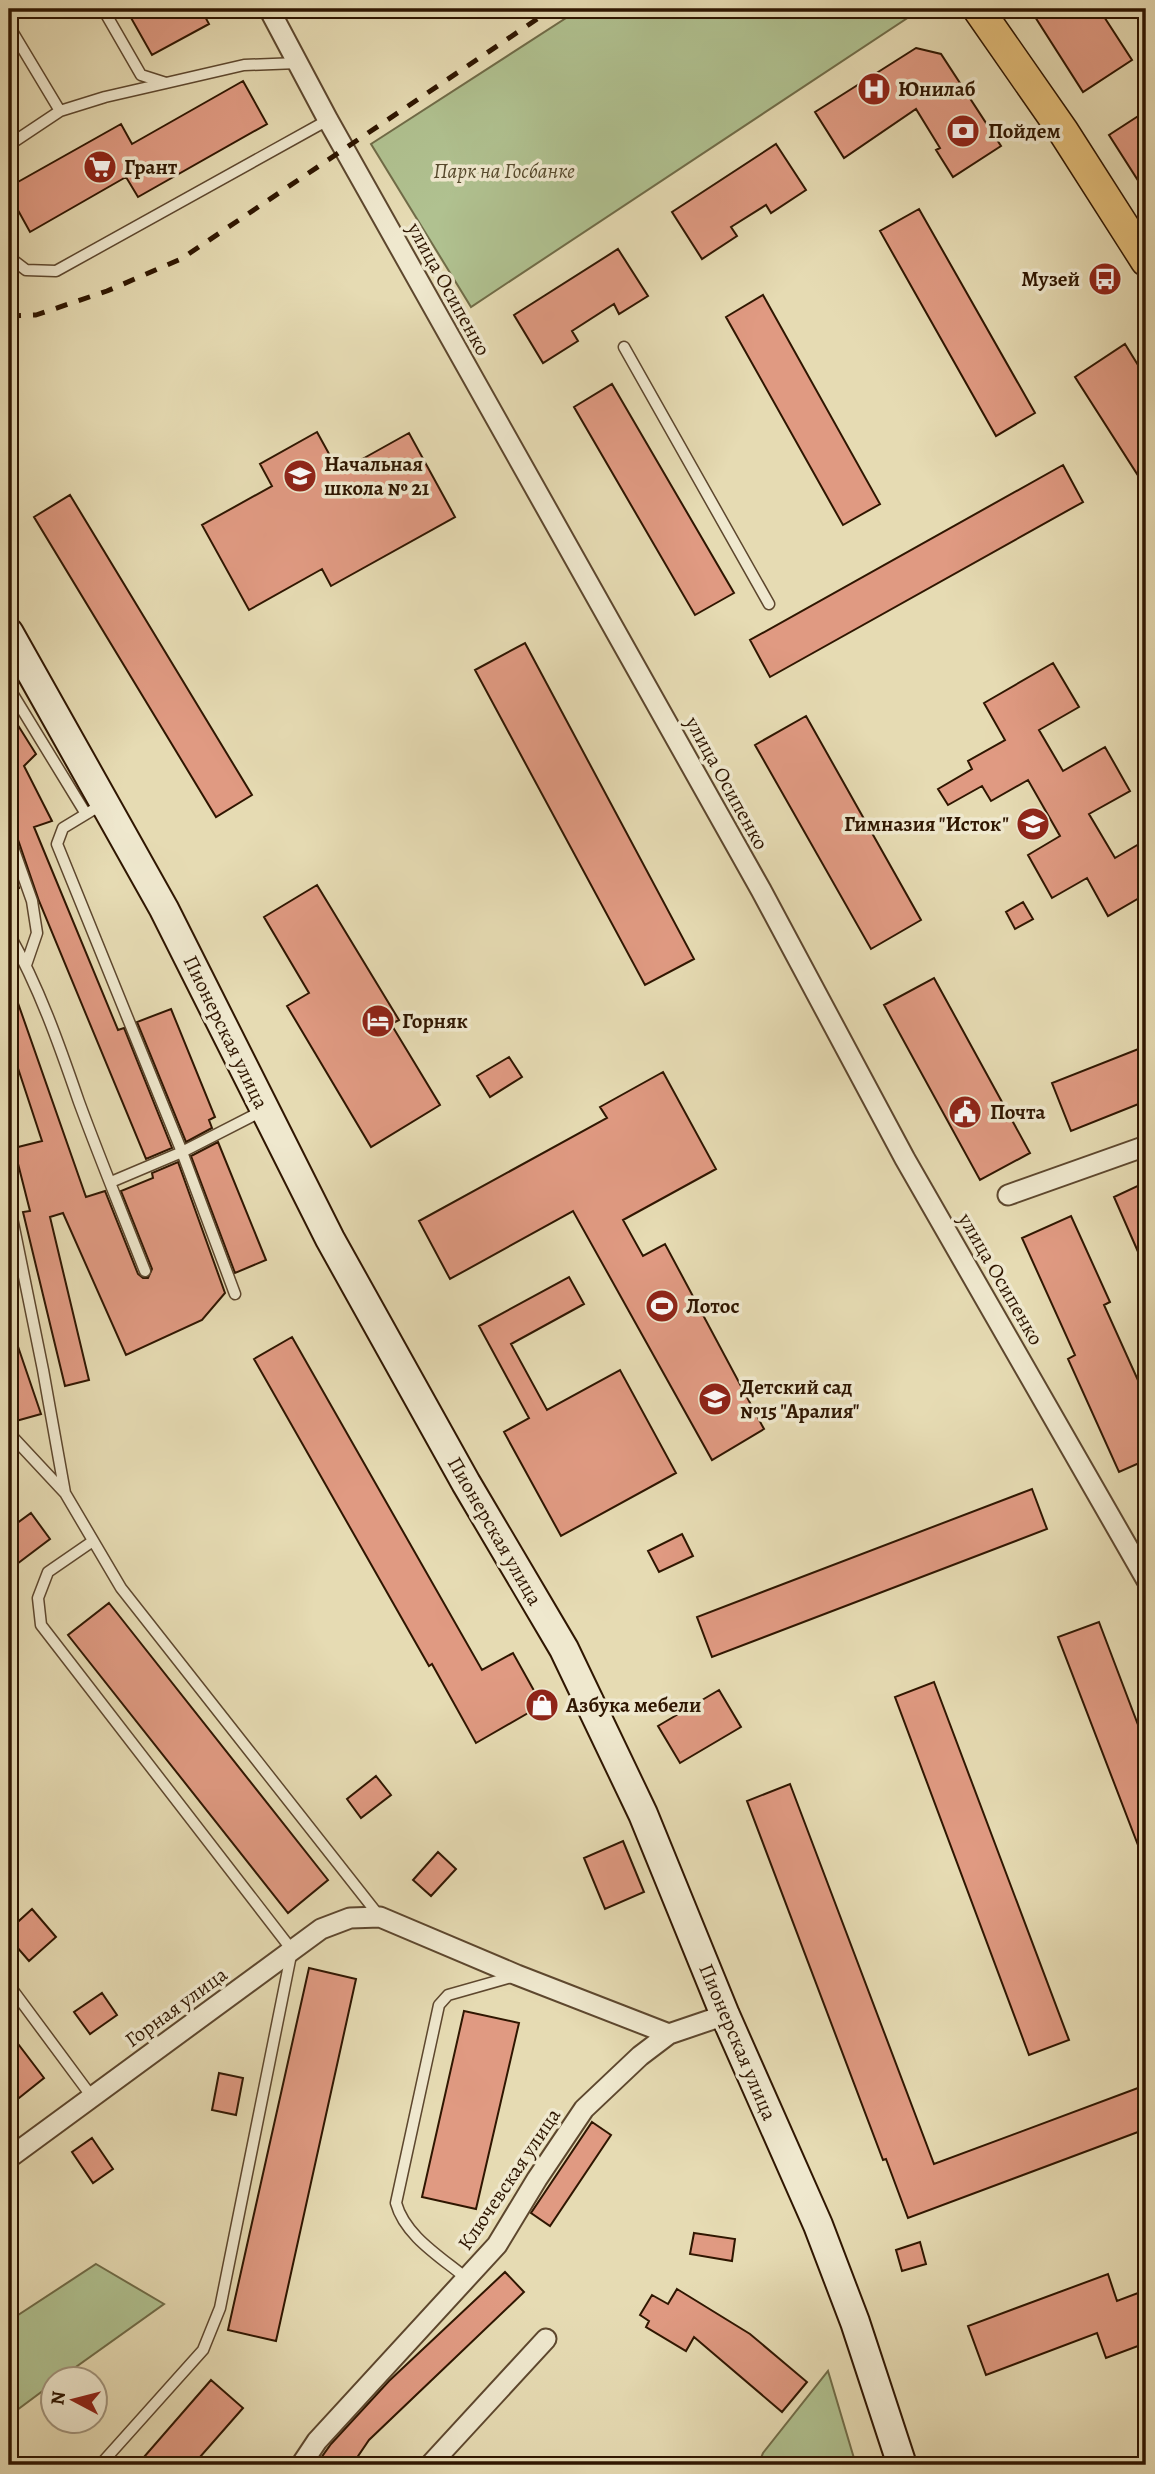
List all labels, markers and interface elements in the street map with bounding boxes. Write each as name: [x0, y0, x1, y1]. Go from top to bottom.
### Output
hospital icon: Юнилаб: [855, 70, 893, 108]
place label: Юнилаб: [898, 75, 976, 103]
bank icon: Пойдем: [944, 112, 982, 150]
place label: Пойдем: [988, 117, 1061, 145]
supermarket icon: Грант: [81, 148, 119, 186]
place label: Грант: [124, 153, 178, 181]
park label: Парк на Госбанке: [433, 157, 575, 185]
street label: улица Осипенко: [400, 216, 497, 361]
bus stop icon: Музей: [1086, 260, 1124, 298]
place label: Музей: [1021, 265, 1080, 293]
place label: Начальная школа № 21: [324, 450, 430, 502]
school or university icon: Начальная школа № 21: [281, 457, 319, 495]
street label: улица Осипенко: [678, 710, 775, 855]
school or university icon: Гимназия "Исток": [1014, 805, 1052, 843]
place label: Гимназия "Исток": [844, 810, 1009, 838]
street label: Пионерская улица: [177, 951, 275, 1114]
hotel icon: Горняк: [359, 1002, 397, 1040]
place label: Горняк: [402, 1007, 468, 1035]
public building icon: Почта: [946, 1093, 984, 1131]
place label: Почта: [990, 1098, 1046, 1126]
street label: улица Осипенко: [951, 1207, 1050, 1350]
sports icon: Лотос: [643, 1287, 681, 1325]
place label: Лотос: [686, 1292, 740, 1320]
place label: Детский сад №15 "Аралия": [740, 1373, 860, 1425]
school or university icon: Детский сад №15 "Аралия": [696, 1380, 734, 1418]
street label: Пионерская улица: [441, 1451, 549, 1611]
shop icon: Азбука мебели: [523, 1686, 561, 1724]
place label: Азбука мебели: [565, 1691, 701, 1719]
street label: Пионерская улица: [692, 1959, 784, 2125]
street label: Горная улица: [119, 1960, 233, 2054]
street label: Ключевская улица: [451, 2102, 567, 2256]
north arrow: [38, 2366, 108, 2436]
text: N: [44, 2389, 72, 2407]

